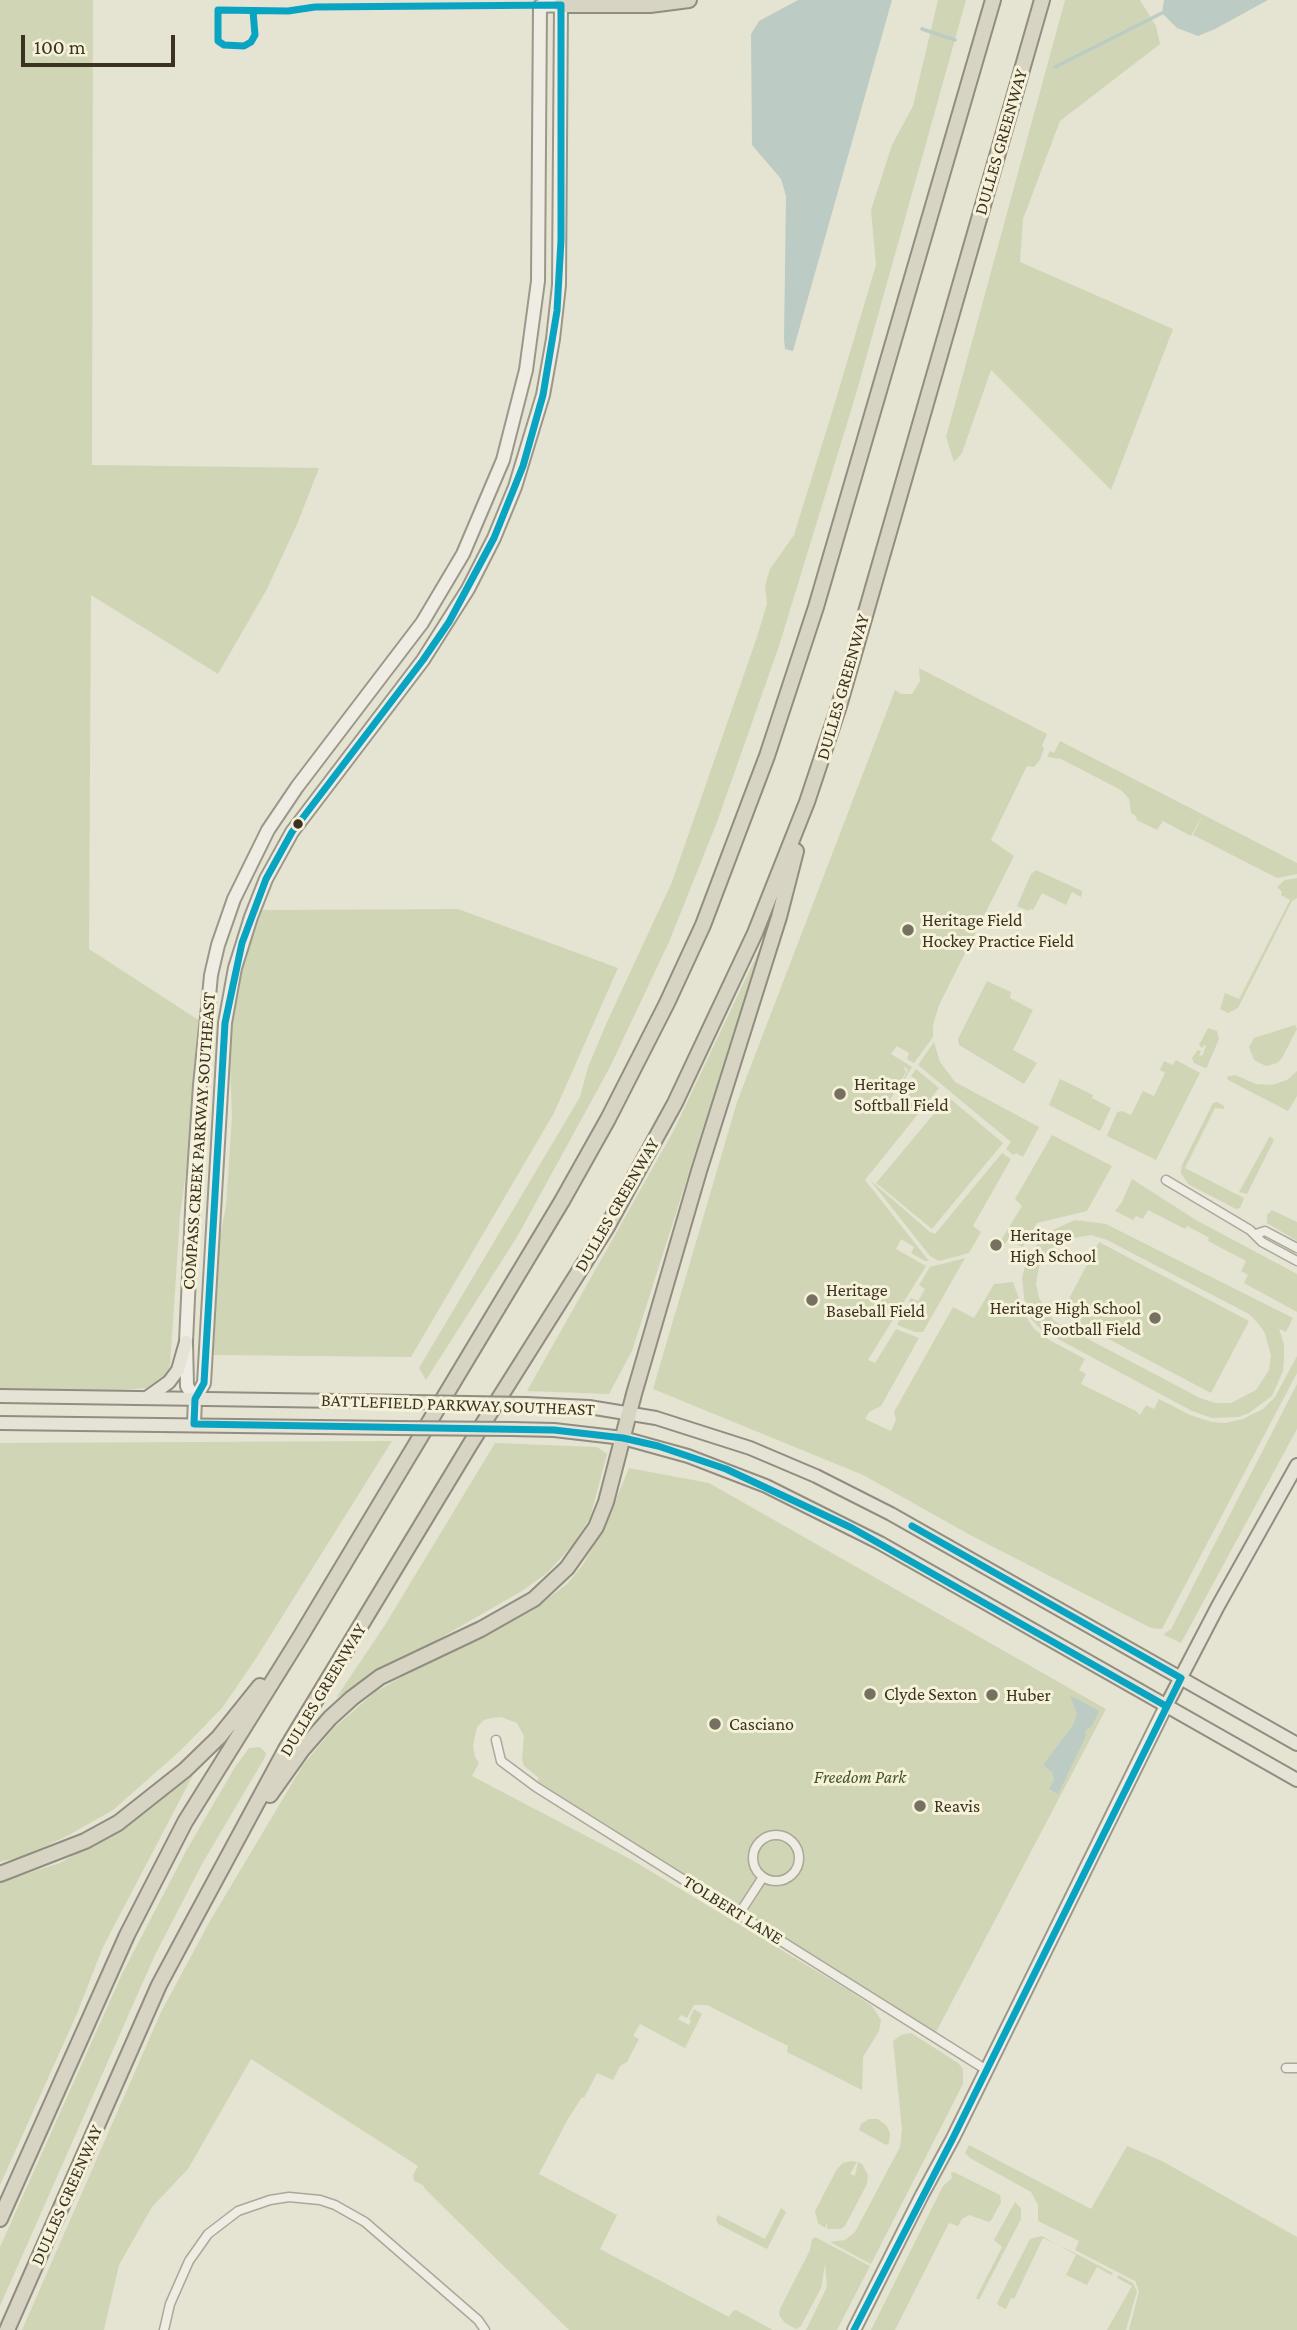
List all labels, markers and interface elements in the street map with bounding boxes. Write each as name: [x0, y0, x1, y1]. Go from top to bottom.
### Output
scale bar: [24, 21, 178, 65]
text: 100 m: [34, 35, 86, 59]
street label: DULLES GREENWAY: [970, 67, 1032, 217]
street label: DULLES GREENWAY: [812, 612, 874, 762]
unlabelled marker: [291, 817, 305, 831]
place label: Heritage Field Hockey Practice Field: [922, 909, 1074, 951]
marker: Heritage Field Hockey Practice Field: [900, 922, 916, 938]
street label: COMPASS CREEK PARKWAY SOUTHEAST: [178, 991, 220, 1291]
place label: Heritage Softball Field: [854, 1073, 949, 1116]
marker: Heritage Softball Field: [832, 1086, 848, 1102]
street label: DULLES GREENWAY: [570, 1134, 664, 1276]
place label: Heritage High School: [1010, 1224, 1096, 1266]
marker: Heritage High School: [988, 1237, 1004, 1253]
place label: Heritage Baseball Field: [826, 1279, 925, 1322]
marker: Heritage Baseball Field: [804, 1292, 820, 1308]
place label: Heritage High School Football Field: [990, 1297, 1141, 1340]
marker: Heritage High School Football Field: [1147, 1310, 1163, 1326]
street label: BATTLEFIELD PARKWAY SOUTHEAST: [321, 1389, 595, 1421]
street label: DULLES GREENWAY: [275, 1620, 371, 1760]
place label: Clyde Sexton: [884, 1683, 977, 1705]
place label: Huber: [1006, 1684, 1051, 1706]
marker: Clyde Sexton: [862, 1686, 878, 1702]
marker: Huber: [984, 1687, 1000, 1703]
place label: Casciano: [729, 1713, 794, 1735]
marker: Casciano: [707, 1716, 723, 1732]
park label: Freedom Park: [814, 1766, 906, 1788]
place label: Reavis: [934, 1795, 980, 1817]
marker: Reavis: [912, 1798, 928, 1814]
street label: TOLBERT LANE: [679, 1871, 787, 1949]
street label: DULLES GREENWAY: [26, 2122, 108, 2268]

